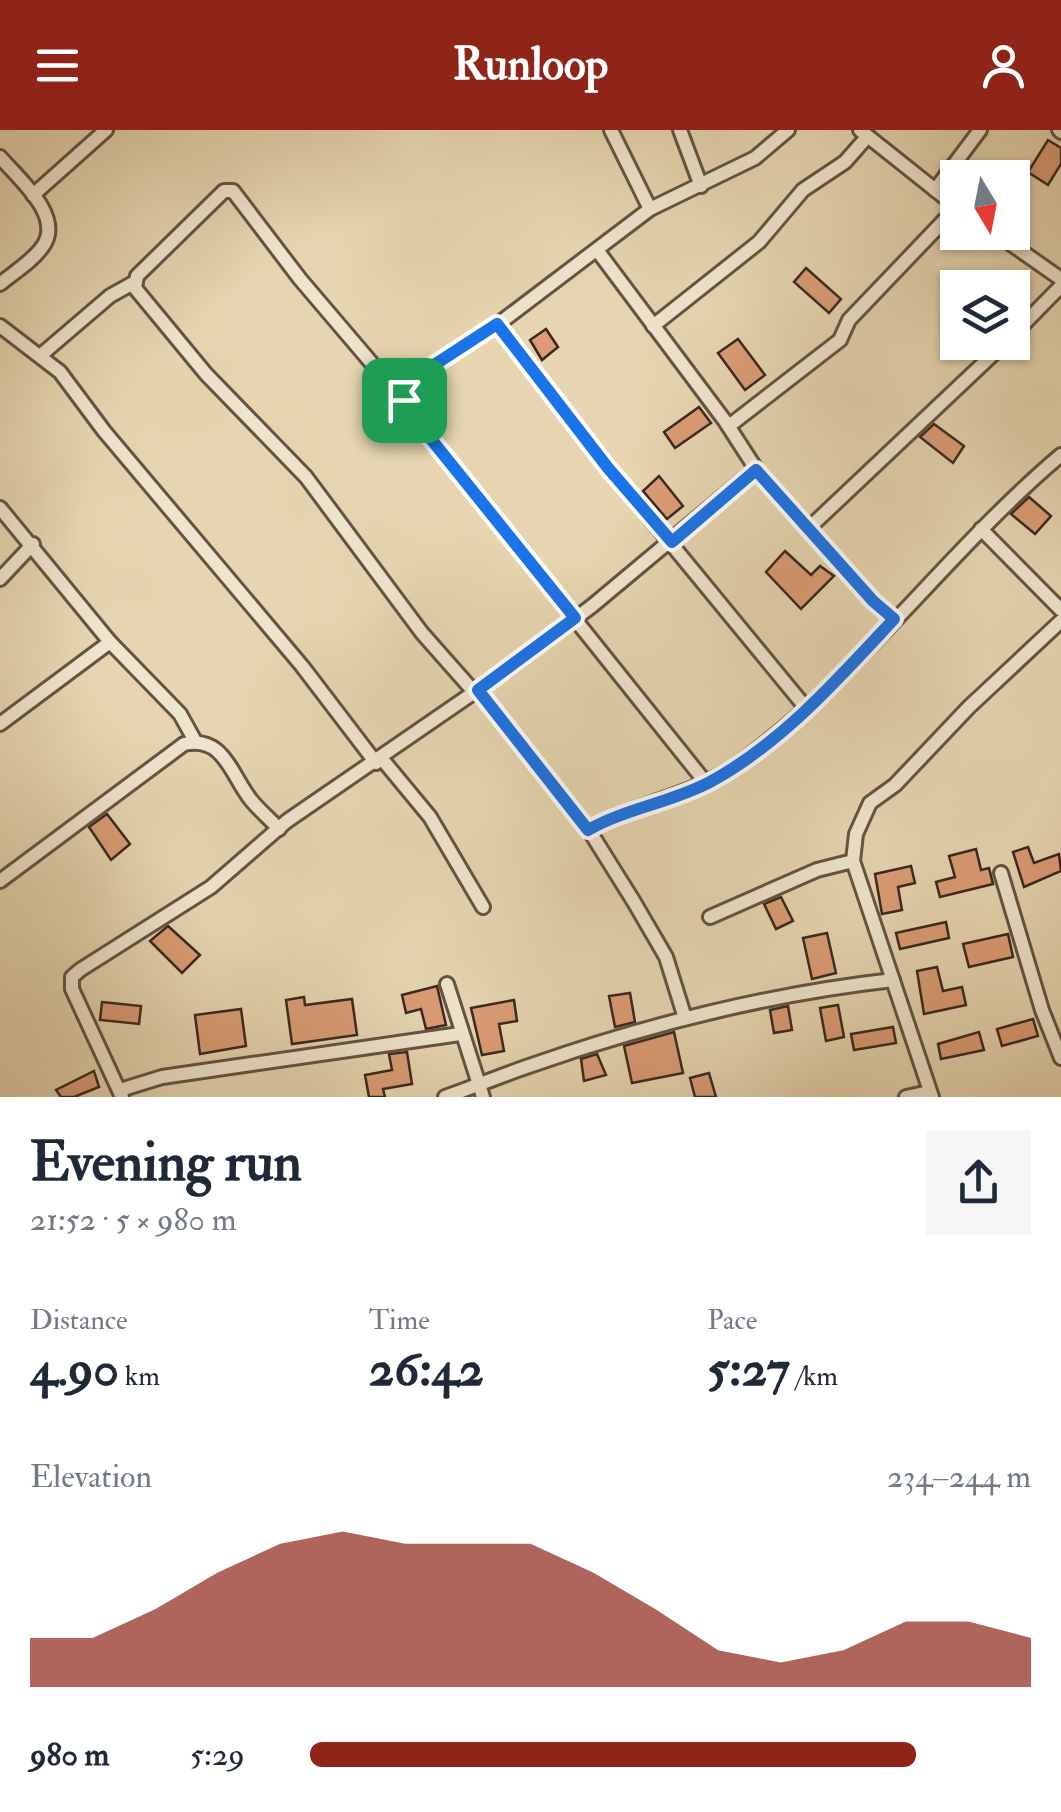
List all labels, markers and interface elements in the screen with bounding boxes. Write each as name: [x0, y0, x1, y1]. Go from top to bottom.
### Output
text: Runloop: [453, 37, 608, 93]
icon: menu: [30, 38, 85, 93]
icon: person: [976, 38, 1031, 93]
north arrow: [940, 160, 1030, 250]
map controls: [940, 160, 1030, 360]
button: layers: [940, 270, 1030, 360]
pin: [362, 358, 447, 443]
icon: arrive: [377, 373, 432, 428]
text: Evening run: [30, 1128, 302, 1197]
button: share: [926, 1130, 1031, 1235]
text: 21:52 · 5 × 980 m: [30, 1200, 236, 1240]
text: Distance: [30, 1303, 128, 1338]
text: Time: [369, 1303, 430, 1338]
text: Pace: [707, 1303, 758, 1338]
text: 4.90: [30, 1338, 119, 1401]
text: 26:42: [369, 1338, 484, 1401]
text: 5:27: [707, 1338, 790, 1401]
text: km: [119, 1359, 160, 1394]
text: /km: [790, 1359, 838, 1394]
text: Elevation: [30, 1457, 152, 1497]
text: 234–244 m: [887, 1457, 1031, 1497]
text: 980 m: [30, 1735, 109, 1775]
text: 5:29: [190, 1735, 245, 1775]

